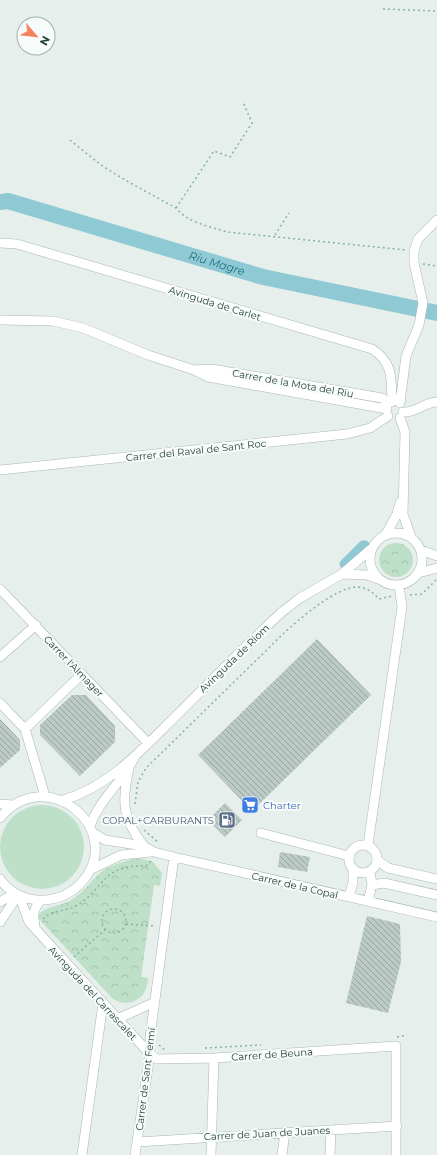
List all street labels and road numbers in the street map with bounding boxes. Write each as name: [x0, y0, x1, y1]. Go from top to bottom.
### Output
street label: Avinguda de Carlet: [167, 283, 263, 324]
street label: Carrer de la Mota del Riu: [231, 366, 355, 401]
street label: Carrer del Raval de Sant Roc: [125, 437, 267, 464]
street label: Avinguda de Riom: [196, 621, 272, 695]
street label: Carrer l'Almager: [41, 633, 106, 700]
street label: Carrer de la Copal: [250, 869, 339, 902]
street label: Avinguda del Carrascalet: [45, 943, 140, 1043]
street label: Carrer de Sant Fermí: [133, 1025, 158, 1131]
street label: Carrer de Beuna: [231, 1045, 313, 1064]
street label: Carrer de Juan de Juanes: [203, 1124, 331, 1143]

